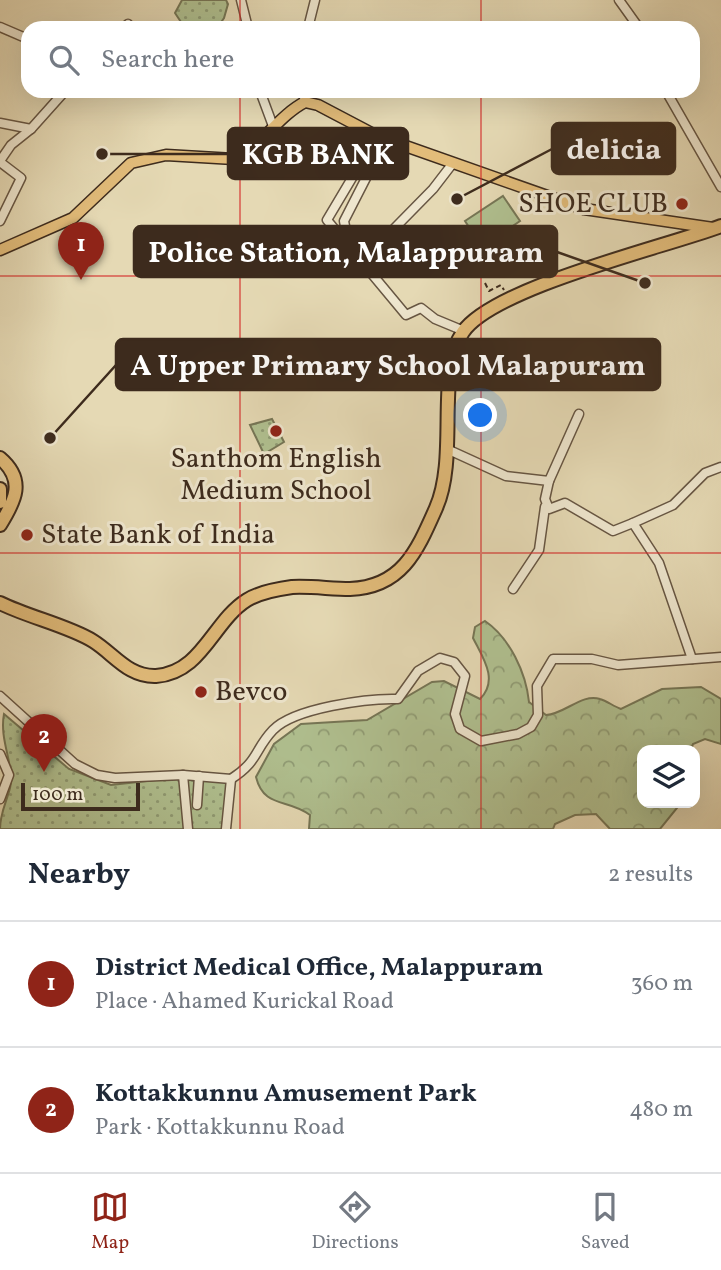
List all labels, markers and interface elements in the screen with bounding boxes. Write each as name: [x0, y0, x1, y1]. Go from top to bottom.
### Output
search box: [21, 21, 700, 98]
icon: search: [45, 41, 83, 79]
text: Search here: [101, 42, 234, 78]
callout: delicia: [552, 123, 675, 174]
callout: KGB BANK: [228, 128, 408, 179]
text: delicia: [567, 130, 661, 172]
text: KGB BANK: [242, 135, 395, 177]
place label: SHOE CLUB: [518, 185, 668, 224]
marker: SHOE CLUB: [674, 196, 690, 212]
pin: 1: [58, 222, 104, 280]
callout: Police Station, Malappuram: [134, 226, 557, 277]
text: Police Station, Malappuram: [148, 233, 544, 275]
callout: A Upper Primary School Malapuram: [116, 339, 660, 390]
text: A Upper Primary School Malapuram: [130, 346, 646, 388]
your location: [463, 398, 497, 432]
marker: Santhom English Medium School: [268, 423, 284, 439]
place label: Santhom English Medium School: [170, 440, 382, 511]
place label: State Bank of India: [41, 516, 275, 555]
marker: State Bank of India: [19, 527, 35, 543]
place label: Bevco: [215, 673, 287, 712]
marker: Bevco: [193, 684, 209, 700]
pin: 2: [21, 714, 67, 772]
map controls: [637, 745, 700, 808]
button: layers: [637, 745, 700, 808]
scale bar: [21, 780, 140, 812]
text: 100 m: [32, 782, 83, 808]
text: Nearby: [28, 854, 130, 896]
text: 2 results: [608, 859, 693, 891]
text: District Medical Office, Malappuram: [95, 950, 543, 986]
text: 1: [46, 968, 56, 1000]
text: 360 m: [631, 968, 693, 1000]
text: Place · Ahamed Kurickal Road: [95, 986, 394, 1018]
text: Kottakkunnu Amusement Park: [95, 1076, 477, 1112]
text: 2: [45, 1094, 57, 1126]
text: 480 m: [629, 1094, 693, 1126]
text: Park · Kottakkunnu Road: [95, 1112, 345, 1144]
tab: Map: [91, 1188, 129, 1256]
tab: Directions: [312, 1188, 399, 1256]
tab: Saved: [581, 1188, 630, 1256]

